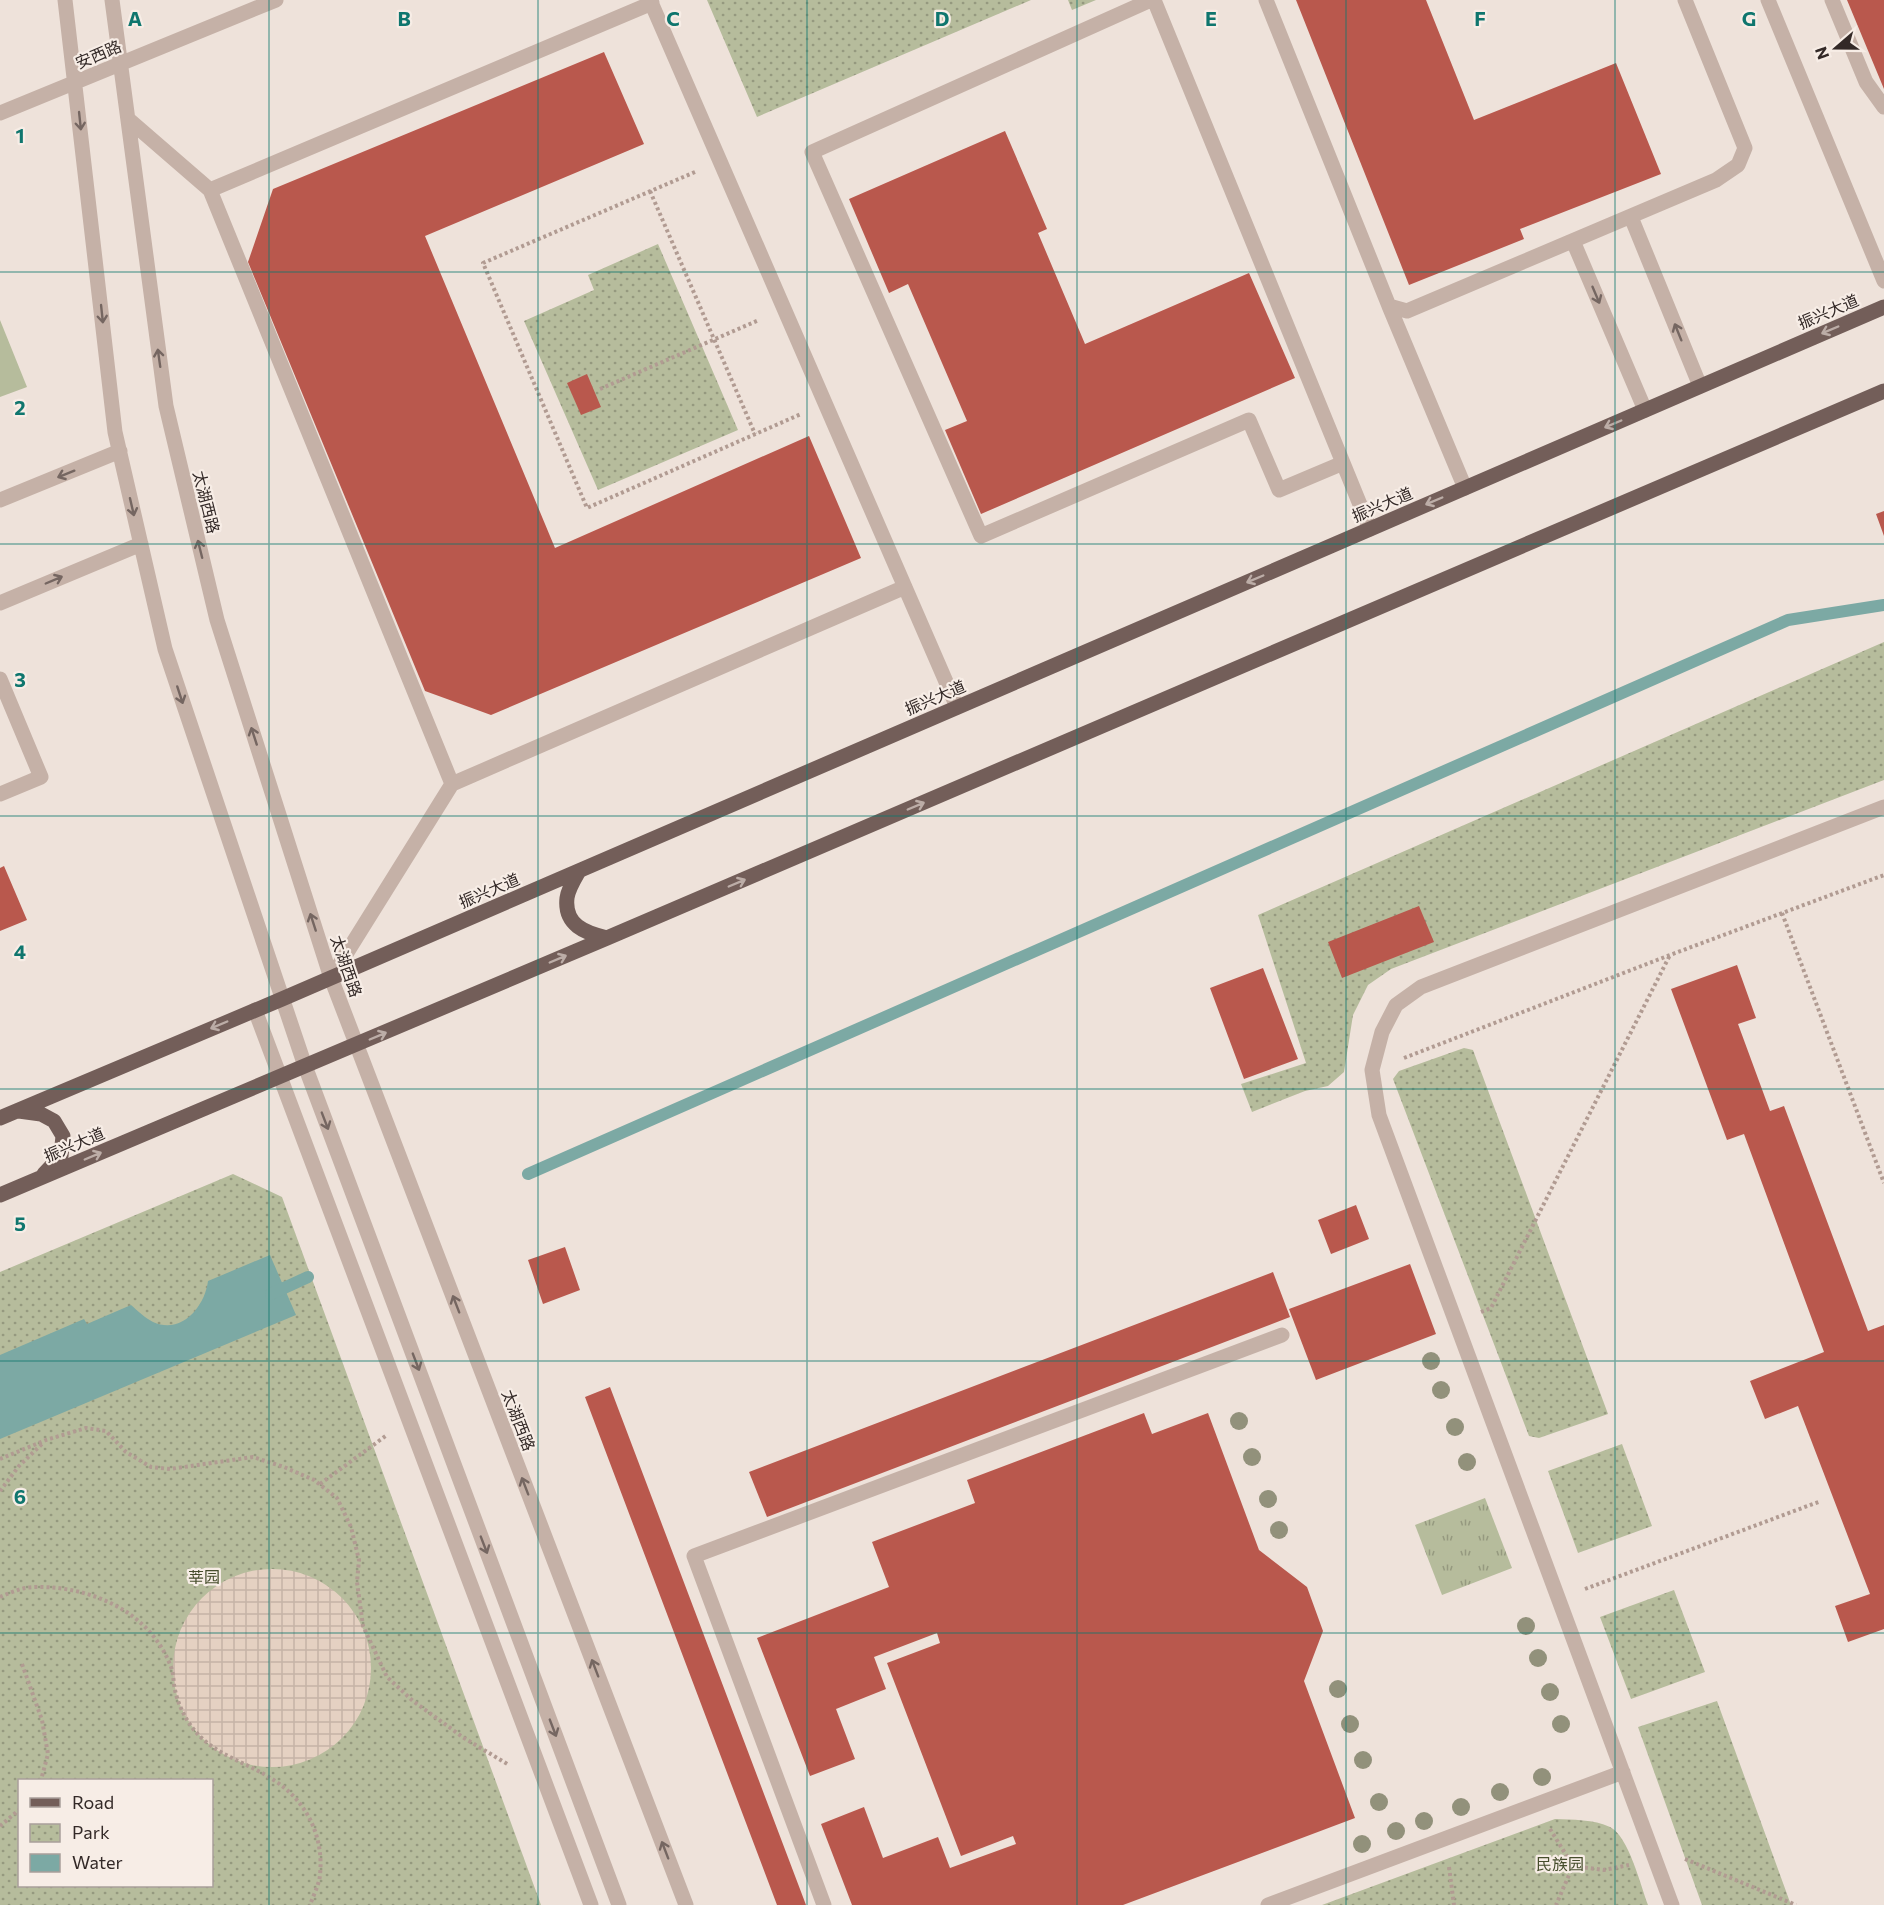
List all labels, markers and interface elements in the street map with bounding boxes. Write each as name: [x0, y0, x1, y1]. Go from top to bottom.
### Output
text: A: [128, 6, 142, 30]
text: B: [397, 6, 411, 30]
text: C: [666, 6, 680, 30]
text: D: [935, 6, 949, 30]
text: E: [1205, 6, 1217, 30]
text: F: [1474, 6, 1486, 30]
text: G: [1742, 6, 1756, 30]
north arrow: [1806, 18, 1866, 78]
street label: 安西路: [72, 36, 124, 72]
text: N: [1810, 44, 1832, 62]
one-way arrow: [75, 110, 86, 130]
text: 1: [15, 123, 25, 147]
one-way arrow: [1591, 285, 1602, 304]
street label: 振兴大道: [1795, 290, 1861, 332]
one-way arrow: [97, 304, 108, 324]
one-way arrow: [1672, 323, 1683, 342]
one-way arrow: [1822, 325, 1840, 336]
one-way arrow: [154, 349, 165, 369]
text: 2: [14, 395, 26, 419]
one-way arrow: [1604, 419, 1622, 430]
one-way arrow: [57, 469, 75, 480]
street label: 太湖西路: [190, 469, 224, 535]
street label: 振兴大道: [1349, 483, 1415, 525]
one-way arrow: [1425, 496, 1443, 508]
one-way arrow: [127, 497, 139, 516]
one-way arrow: [194, 539, 206, 558]
one-way arrow: [1246, 573, 1264, 585]
one-way arrow: [44, 574, 63, 585]
text: 3: [14, 667, 26, 691]
street label: 振兴大道: [902, 676, 968, 718]
one-way arrow: [176, 685, 187, 704]
one-way arrow: [248, 727, 259, 746]
one-way arrow: [907, 800, 925, 811]
street label: 振兴大道: [456, 869, 522, 911]
one-way arrow: [728, 876, 746, 887]
one-way arrow: [307, 913, 318, 932]
street label: 太湖西路: [328, 933, 366, 999]
text: 4: [14, 939, 26, 963]
one-way arrow: [548, 953, 566, 964]
one-way arrow: [210, 1021, 228, 1032]
one-way arrow: [369, 1030, 387, 1041]
one-way arrow: [321, 1111, 332, 1130]
street label: 振兴大道: [41, 1123, 107, 1165]
one-way arrow: [83, 1150, 101, 1161]
text: 5: [14, 1211, 26, 1235]
one-way arrow: [449, 1295, 460, 1314]
one-way arrow: [411, 1353, 422, 1371]
street label: 太湖西路: [499, 1387, 539, 1453]
one-way arrow: [519, 1477, 530, 1496]
text: 6: [14, 1484, 26, 1508]
one-way arrow: [480, 1535, 491, 1554]
park label: 莘园: [188, 1567, 220, 1586]
one-way arrow: [589, 1659, 600, 1678]
one-way arrow: [548, 1718, 559, 1736]
legend: [18, 1779, 213, 1887]
text: Road: [72, 1791, 114, 1813]
text: Park: [72, 1821, 110, 1843]
one-way arrow: [658, 1842, 669, 1860]
text: Water: [72, 1851, 123, 1873]
park label: 民族园: [1536, 1854, 1584, 1873]

